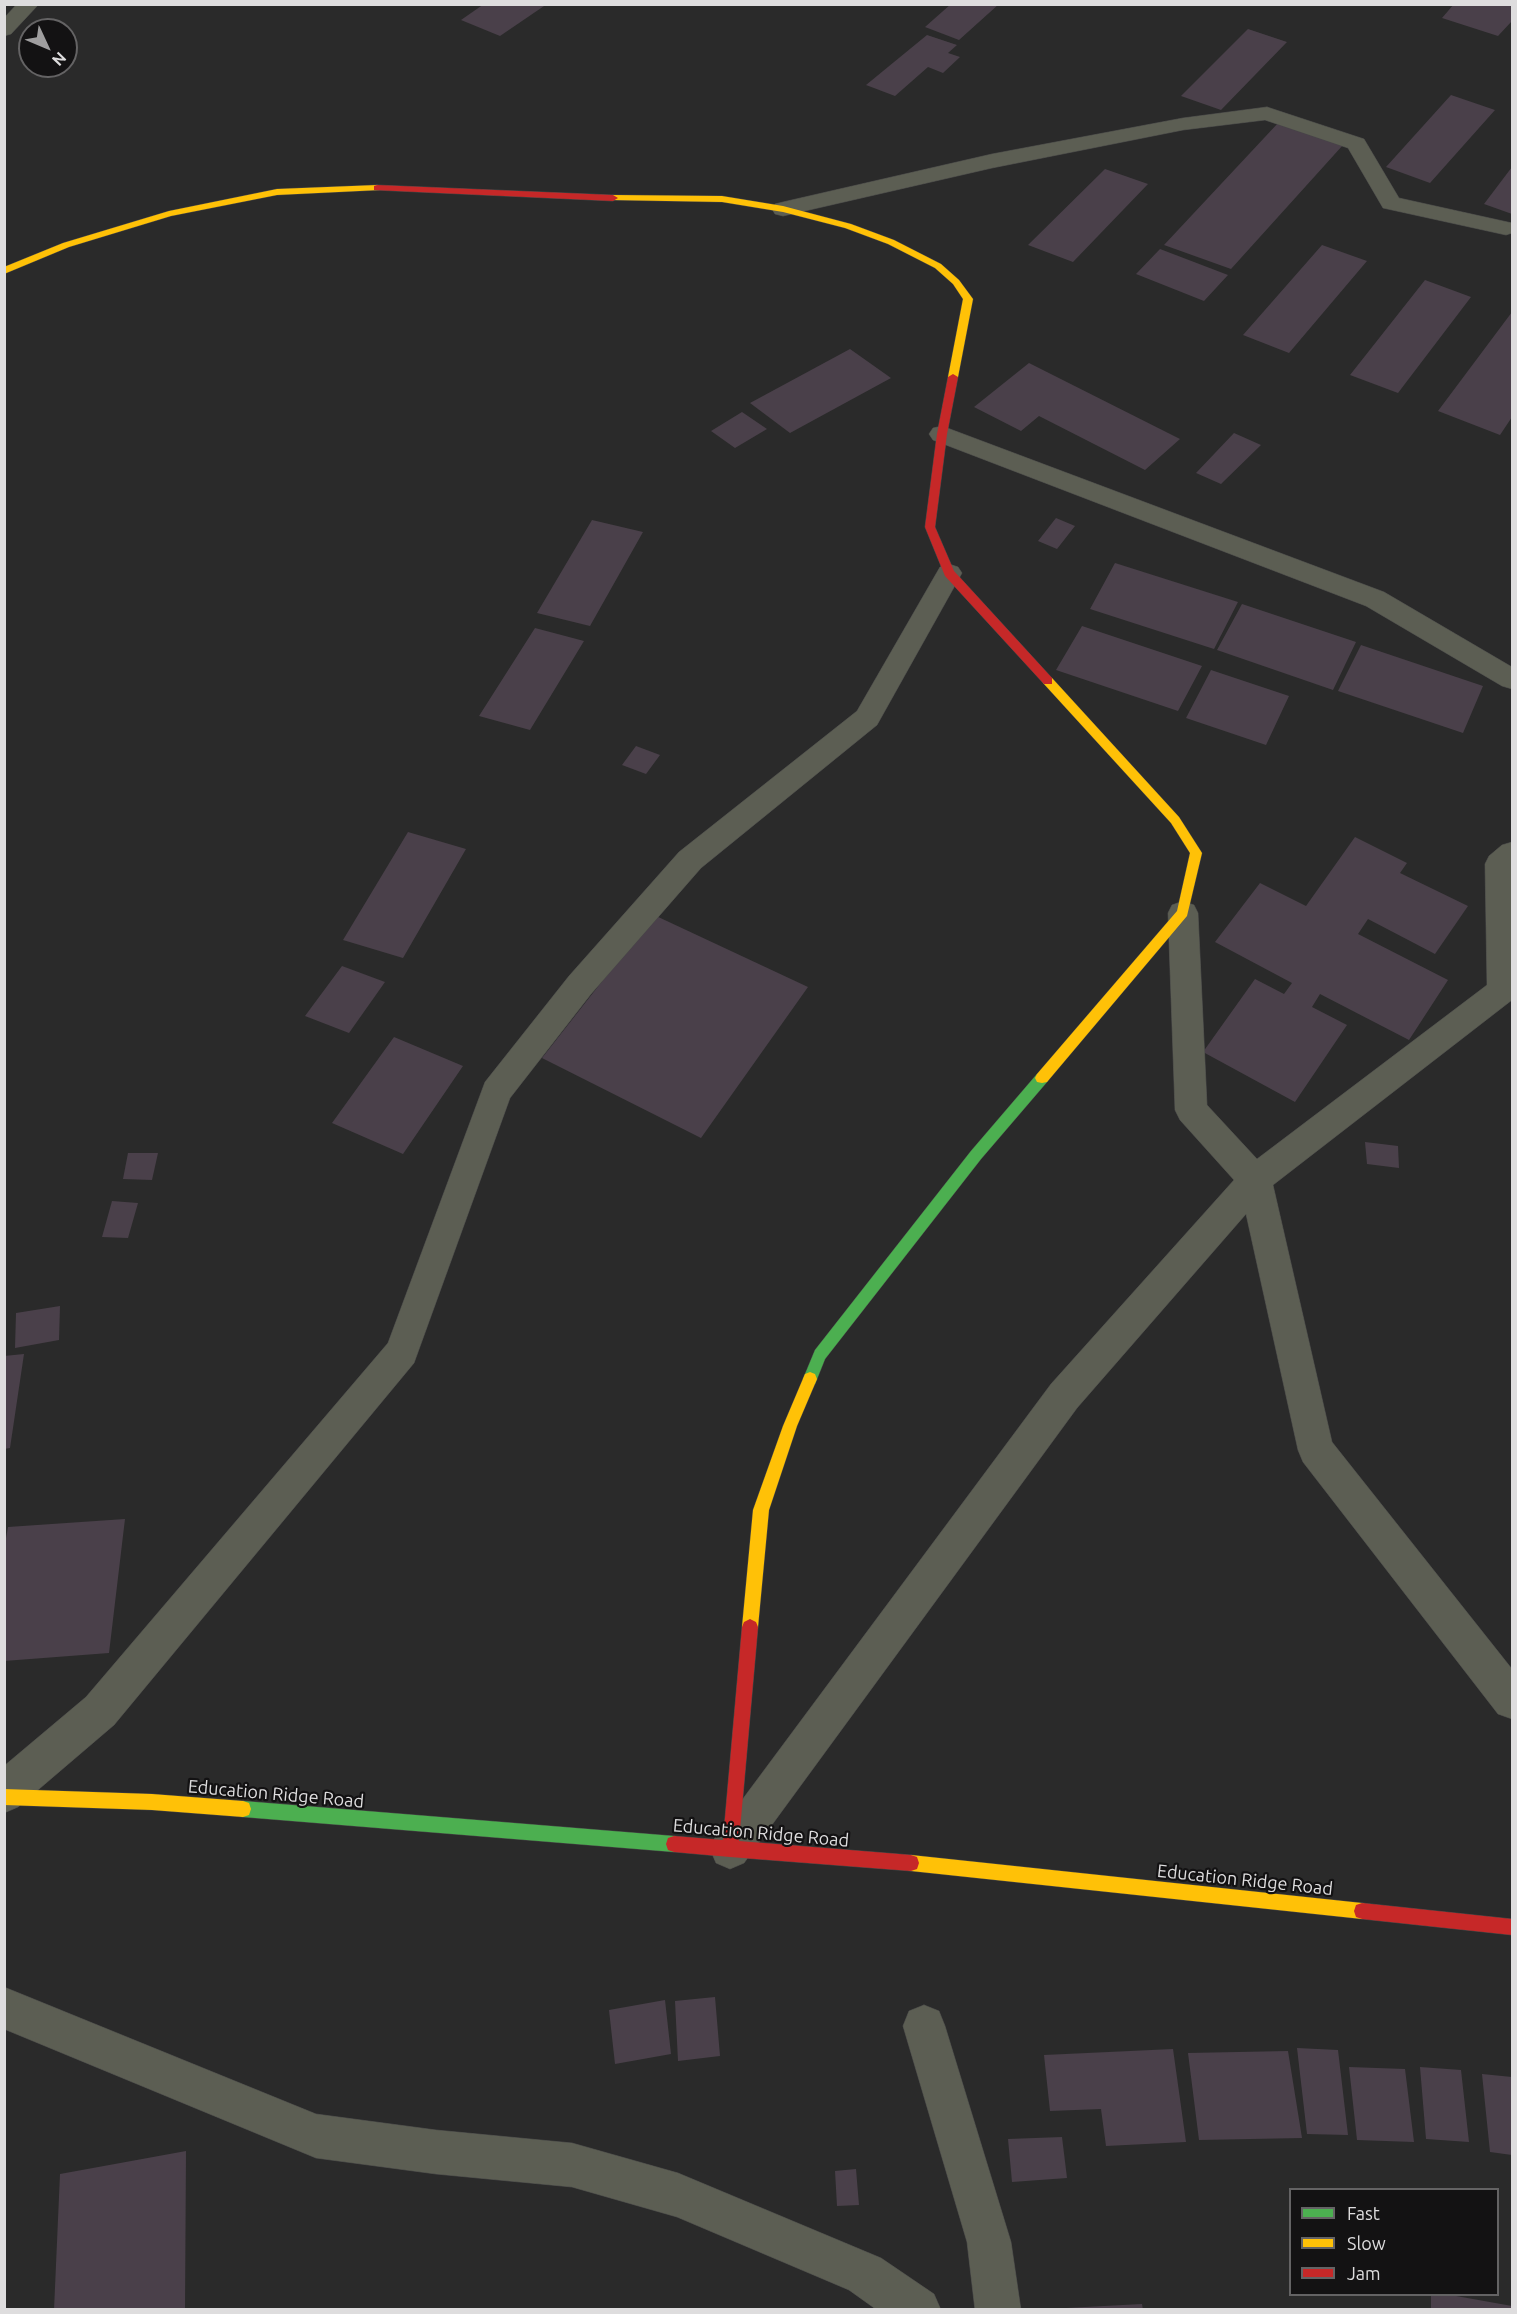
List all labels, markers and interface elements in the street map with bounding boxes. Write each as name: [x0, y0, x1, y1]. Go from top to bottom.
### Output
north arrow: [18, 18, 78, 78]
text: N: [49, 49, 70, 70]
street label: Education Ridge Road: [187, 1776, 365, 1812]
street label: Education Ridge Road: [672, 1815, 850, 1851]
street label: Education Ridge Road: [1156, 1860, 1334, 1900]
legend: [1289, 2188, 1499, 2296]
text: Fast: [1347, 2203, 1380, 2223]
text: Slow: [1347, 2233, 1386, 2253]
text: Jam: [1347, 2263, 1381, 2283]

